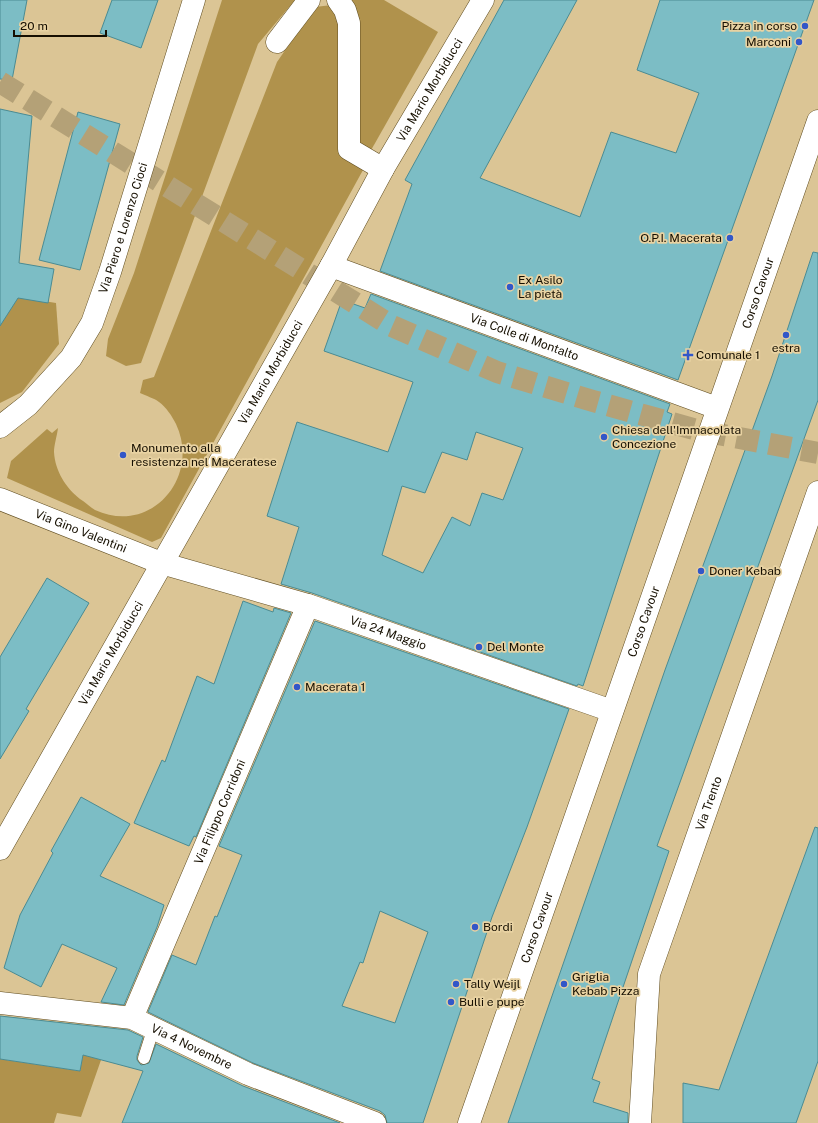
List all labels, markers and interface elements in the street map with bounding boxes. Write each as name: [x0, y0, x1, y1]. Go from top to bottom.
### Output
scale bar: [14, 12, 106, 38]
text: 20 m: [20, 19, 48, 33]
place label: Pizza in corso: [722, 19, 797, 33]
marker: Pizza in corso: [800, 21, 810, 31]
place label: Marconi: [746, 35, 791, 49]
street label: Via Mario Morbiducci: [394, 36, 466, 144]
marker: Marconi: [794, 37, 804, 47]
street label: Via Piero e Lorenzo Cioci: [96, 161, 150, 296]
place label: O.P.I. Macerata: [640, 231, 722, 245]
marker: O.P.I. Macerata: [725, 233, 735, 243]
street label: Corso Cavour: [739, 255, 777, 330]
place label: Ex Asilo La pietà: [518, 273, 563, 301]
marker: Ex Asilo La pietà: [505, 282, 515, 292]
street label: Via Colle di Montalto: [468, 311, 581, 364]
street label: Via Mario Morbiducci: [235, 318, 306, 427]
marker: estra: [781, 330, 791, 340]
place label: estra: [772, 341, 800, 355]
place label: Comunale 1: [696, 348, 760, 362]
marker: Comunale 1: [683, 350, 693, 360]
place label: Chiesa dell'Immacolata Concezione: [612, 423, 741, 451]
marker: Chiesa dell'Immacolata Concezione: [599, 432, 609, 442]
place label: Monumento alla resistenza nel Maceratese: [131, 441, 277, 469]
marker: Monumento alla resistenza nel Maceratese: [118, 450, 128, 460]
street label: Via Gino Valentini: [33, 507, 129, 556]
place label: Doner Kebab: [709, 564, 781, 578]
marker: Doner Kebab: [696, 566, 706, 576]
street label: Corso Cavour: [625, 584, 663, 659]
street label: Via Mario Morbiducci: [76, 599, 146, 708]
street label: Via 24 Maggio: [348, 613, 428, 653]
place label: Del Monte: [487, 640, 544, 654]
marker: Del Monte: [474, 642, 484, 652]
place label: Macerata 1: [305, 680, 365, 694]
marker: Macerata 1: [292, 682, 302, 692]
street label: Via Filippo Corridoni: [191, 757, 248, 867]
street label: Via Trento: [693, 774, 725, 833]
street label: Corso Cavour: [518, 890, 556, 965]
place label: Bordi: [483, 920, 513, 934]
marker: Bordi: [470, 922, 480, 932]
place label: Griglia Kebab Pizza: [572, 970, 639, 998]
place label: Tally Weijl: [464, 977, 521, 991]
marker: Tally Weijl: [451, 979, 461, 989]
marker: Griglia Kebab Pizza: [559, 979, 569, 989]
place label: Bulli e pupe: [459, 995, 525, 1009]
marker: Bulli e pupe: [446, 997, 456, 1007]
street label: Via 4 Novembre: [149, 1021, 235, 1072]

